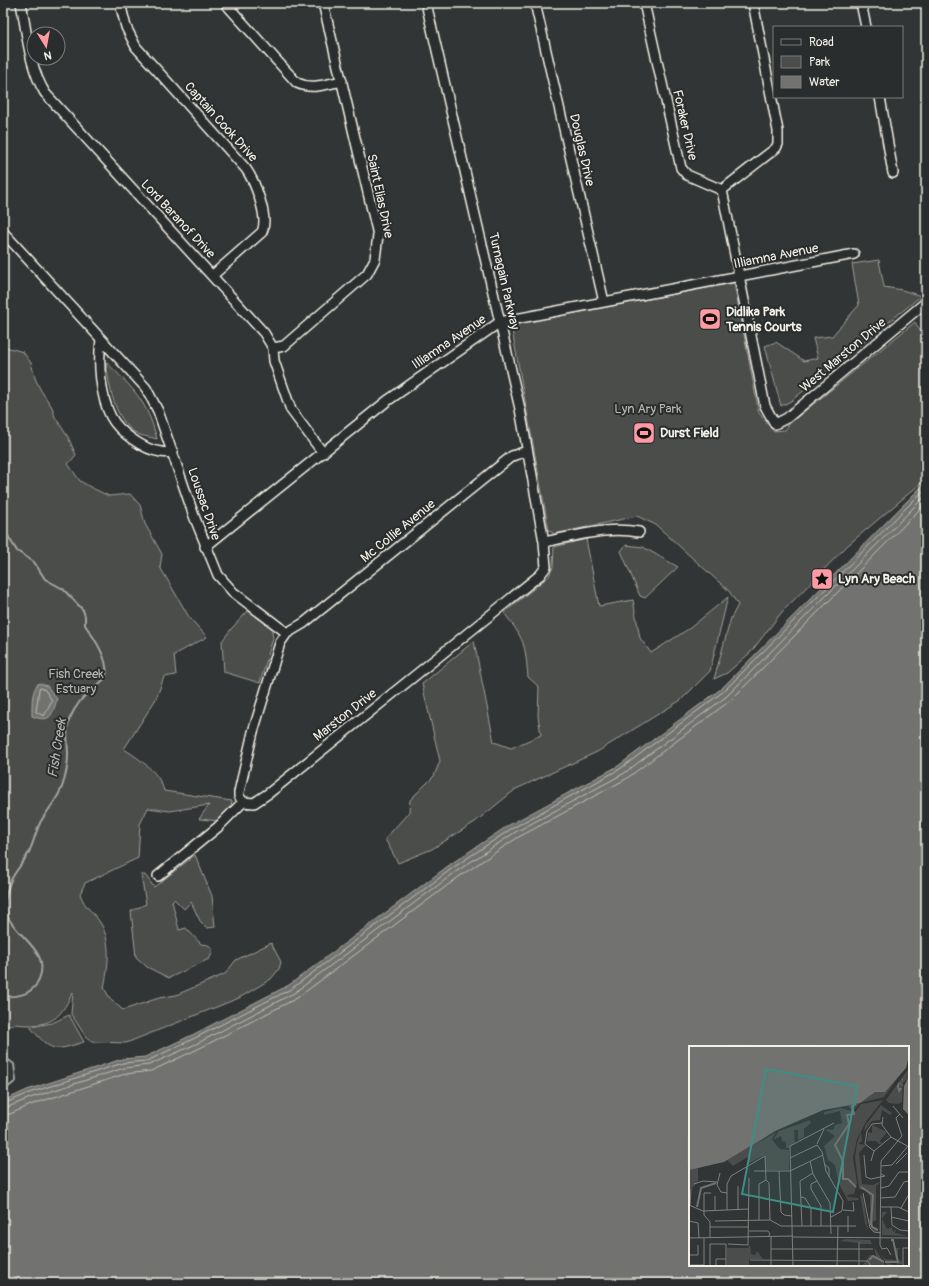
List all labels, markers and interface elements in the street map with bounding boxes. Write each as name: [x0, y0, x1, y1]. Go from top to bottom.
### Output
north arrow: [26, 26, 66, 66]
legend: [773, 26, 903, 98]
text: Road: [809, 35, 834, 50]
text: N: [42, 48, 53, 63]
text: Park: [809, 55, 830, 70]
text: Water: [809, 75, 840, 90]
street label: Captain Cook Drive: [181, 79, 261, 166]
street label: Foraker Drive: [669, 88, 701, 162]
street label: Douglas Drive: [566, 112, 598, 188]
street label: Saint Elias Drive: [363, 152, 397, 240]
street label: Lord Baranof Drive: [137, 176, 219, 262]
street label: Turnagain Parkway: [485, 231, 523, 332]
street label: Illiamna Avenue: [732, 240, 820, 272]
place label: Didlika Park Tennis Courts: [725, 304, 802, 335]
sports icon: Didlika Park Tennis Courts: [697, 306, 723, 332]
street label: Illiamna Avenue: [409, 311, 490, 373]
street label: West Marston Drive: [797, 314, 890, 396]
park label: Lyn Ary Park: [614, 401, 682, 417]
sports icon: Durst Field: [631, 420, 657, 446]
place label: Durst Field: [660, 425, 719, 441]
street label: Loussac Drive: [184, 466, 224, 543]
street label: Mc Collie Avenue: [357, 496, 439, 566]
place icon: Lyn Ary Beach: [809, 566, 835, 592]
place label: Lyn Ary Beach: [838, 571, 915, 587]
park label: Fish Creek Estuary: [48, 666, 104, 697]
street label: Marston Drive: [310, 685, 380, 745]
water label: Fish Creek: [44, 716, 70, 779]
inset map: [689, 1046, 909, 1266]

